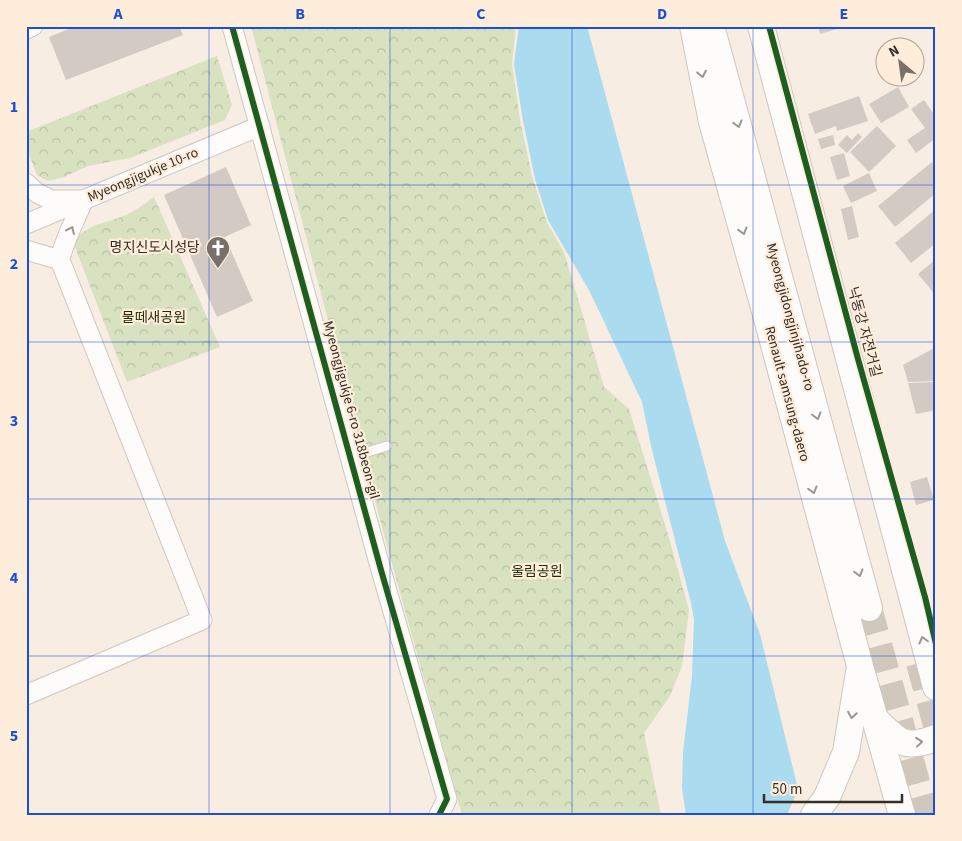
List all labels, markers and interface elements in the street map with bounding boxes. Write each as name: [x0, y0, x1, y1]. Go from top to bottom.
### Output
text: A: [112, 3, 123, 25]
text: B: [295, 3, 305, 25]
text: C: [476, 3, 486, 25]
text: D: [657, 3, 667, 25]
text: E: [840, 3, 848, 25]
north arrow: [874, 38, 924, 88]
text: N: [885, 41, 903, 63]
one-way arrow: [697, 70, 707, 78]
text: 1: [10, 96, 18, 118]
one-way arrow: [732, 119, 742, 127]
street label: Myeongjigukje 10-ro: [85, 143, 201, 207]
one-way arrow: [65, 226, 75, 235]
one-way arrow: [737, 227, 748, 236]
church icon: 명지신도시성당: [205, 235, 231, 269]
place label: 명지신도시성당: [110, 238, 200, 258]
street label: Myeongjidongjinjihado-ro: [761, 241, 819, 393]
text: 2: [10, 253, 18, 275]
street label: 낙동강 자전거길: [842, 285, 886, 379]
park label: 물떼새공원: [122, 308, 186, 328]
street label: Myeongjigukje 6-ro 318beon-gil: [318, 319, 385, 502]
street label: Renault samsung-daero: [759, 324, 815, 464]
text: 3: [10, 410, 18, 432]
one-way arrow: [811, 411, 821, 419]
one-way arrow: [807, 485, 817, 493]
park label: 울림공원: [511, 562, 563, 582]
text: 4: [10, 567, 19, 589]
one-way arrow: [853, 568, 864, 577]
one-way arrow: [918, 636, 929, 645]
one-way arrow: [847, 711, 858, 719]
text: 5: [10, 725, 18, 747]
one-way arrow: [915, 737, 923, 748]
scale bar: [764, 771, 902, 803]
text: 50 m: [772, 779, 802, 800]

